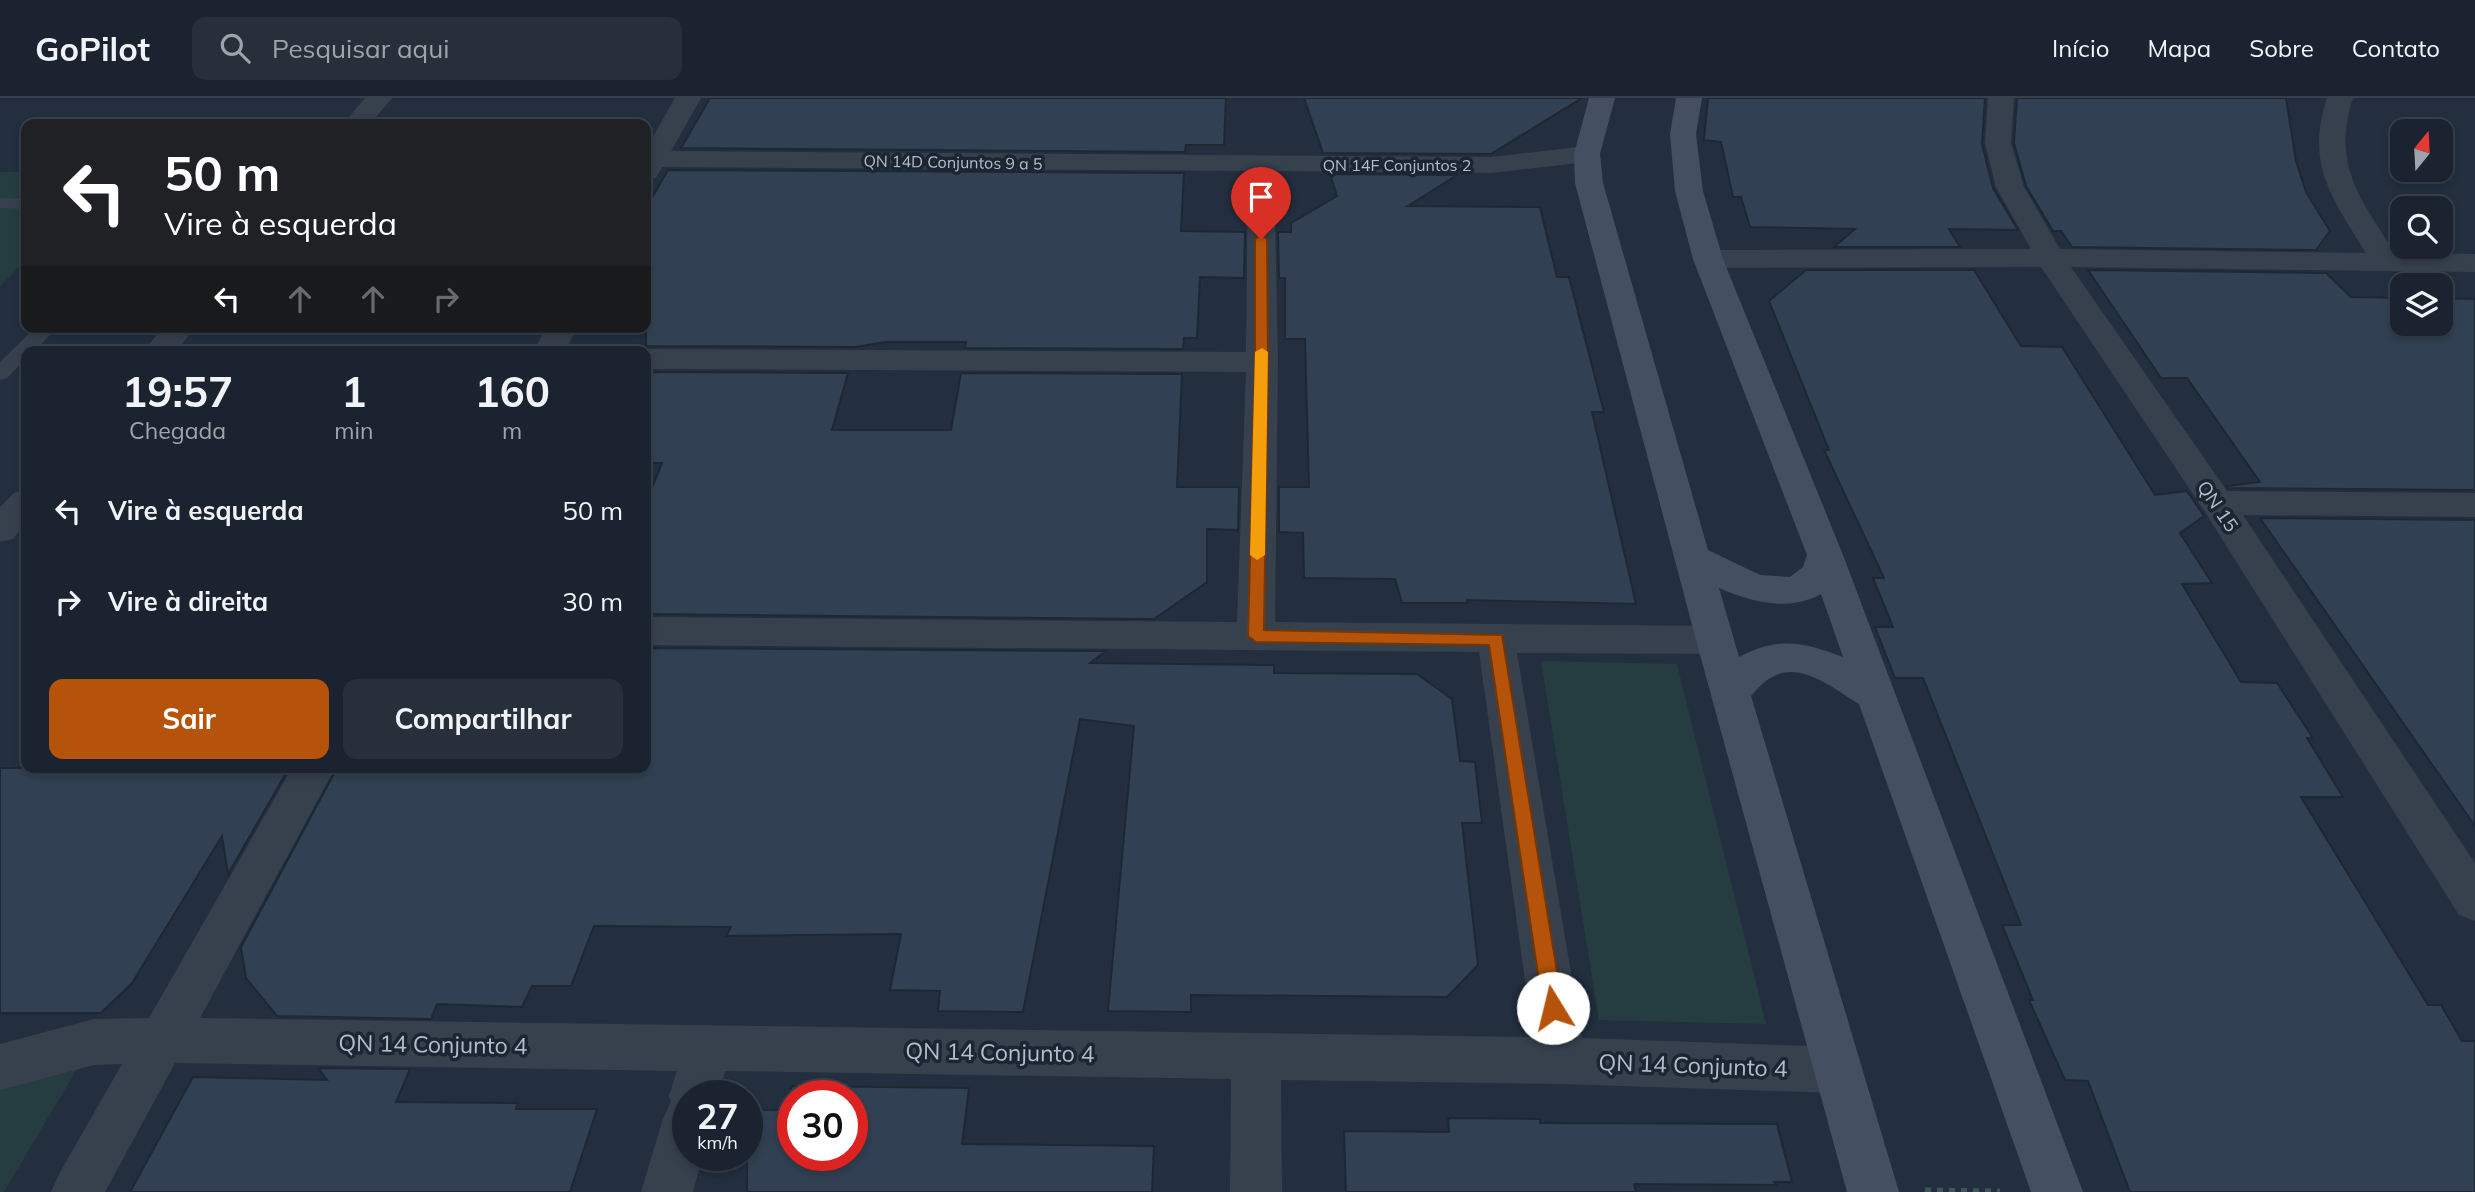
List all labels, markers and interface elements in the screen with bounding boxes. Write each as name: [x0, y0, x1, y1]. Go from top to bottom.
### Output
search box: [192, 17, 682, 80]
text: GoPilot: [35, 28, 150, 69]
icon: search: [216, 29, 254, 67]
text: Pesquisar aqui: [272, 32, 449, 65]
text: Início: [2052, 33, 2109, 63]
text: Mapa: [2147, 33, 2211, 63]
text: Sobre: [2249, 33, 2314, 63]
text: Contato: [2352, 33, 2440, 63]
north arrow: [2390, 119, 2454, 182]
map controls: [2390, 119, 2453, 336]
text: 50 m: [164, 142, 280, 203]
icon: left: [49, 147, 140, 238]
street label: QN 14D Conjuntos 9 a 5: [863, 150, 1043, 174]
street label: QN 14F Conjuntos 2: [1323, 155, 1471, 175]
pin: [1231, 167, 1291, 239]
icon: arrive: [1242, 178, 1280, 216]
button: search: [2390, 196, 2453, 259]
text: Vire à esquerda: [164, 203, 397, 243]
button: layers: [2390, 273, 2453, 336]
icon: left: [208, 280, 246, 318]
icon: ahead: [281, 280, 319, 318]
icon: ahead: [354, 280, 392, 318]
icon: right: [427, 280, 465, 318]
text: 19:57: [122, 365, 233, 418]
text: 1: [341, 365, 366, 418]
text: 160: [474, 365, 550, 418]
text: Chegada: [129, 416, 226, 445]
text: min: [334, 416, 373, 445]
text: m: [502, 416, 522, 445]
street label: QN 15: [2192, 476, 2244, 536]
icon: left: [49, 492, 87, 530]
text: Vire à esquerda: [108, 494, 304, 527]
text: 50 m: [562, 494, 623, 527]
icon: right: [49, 583, 87, 621]
text: Vire à direita: [108, 585, 268, 618]
text: 30 m: [562, 585, 623, 618]
button: Sair: [49, 679, 329, 759]
button: Compartilhar: [343, 679, 623, 759]
position arrow: [1516, 971, 1590, 1045]
street label: QN 14 Conjunto 4: [338, 1028, 528, 1060]
street label: QN 14 Conjunto 4: [905, 1036, 1095, 1068]
street label: QN 14 Conjunto 4: [1598, 1047, 1788, 1083]
speed limit sign: 30: [777, 1080, 868, 1171]
text: 27: [696, 1094, 739, 1138]
text: km/h: [697, 1131, 738, 1154]

